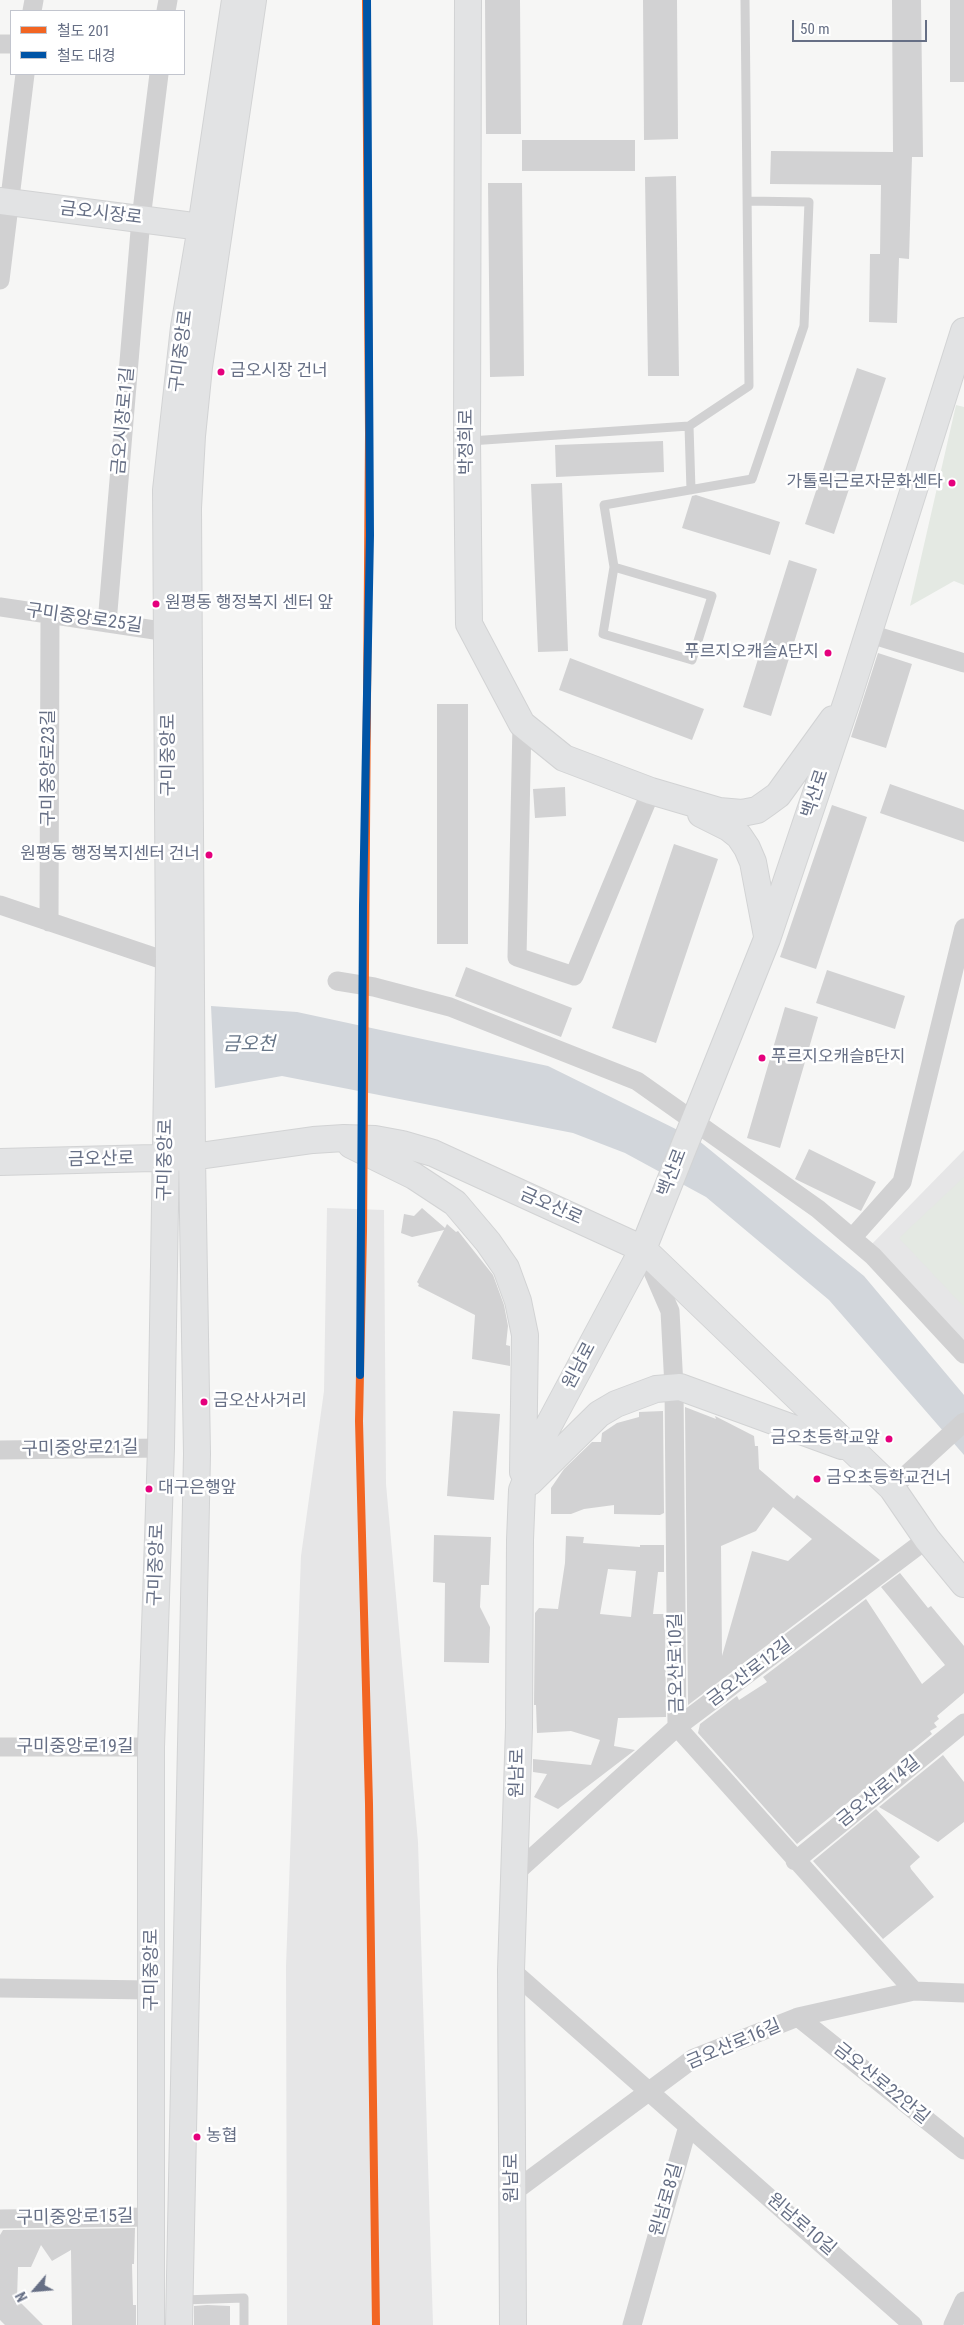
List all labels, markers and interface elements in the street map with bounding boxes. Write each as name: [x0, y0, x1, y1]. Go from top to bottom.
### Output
legend: [10, 10, 185, 75]
scale bar: [794, 10, 929, 42]
text: 50 m: [800, 20, 830, 38]
text: 철도 201: [57, 22, 110, 40]
text: 철도 대경: [57, 47, 116, 65]
street label: 금오시장로: [59, 198, 143, 230]
street label: 구미중앙로: [166, 309, 198, 393]
place label: 금오시장 건너: [230, 362, 328, 382]
street label: 금오시장로1길: [109, 366, 139, 476]
marker: 금오시장 건너: [216, 367, 226, 377]
street label: 박정희로: [456, 409, 478, 475]
place label: 가톨릭근로자문화센타: [787, 473, 943, 493]
marker: 가톨릭근로자문화센타: [947, 478, 957, 488]
place label: 원평동 행정복지 센터 앞: [165, 594, 333, 614]
marker: 원평동 행정복지 센터 앞: [151, 599, 161, 609]
street label: 구미중앙로25길: [25, 600, 143, 638]
place label: 푸르지오캐슬A단지: [684, 643, 819, 663]
marker: 푸르지오캐슬A단지: [823, 648, 833, 658]
street label: 구미중앙로23길: [38, 709, 60, 827]
street label: 구미중앙로: [158, 714, 180, 796]
street label: 백산로: [798, 767, 834, 821]
place label: 원평동 행정복지센터 건너: [20, 845, 200, 865]
marker: 원평동 행정복지센터 건너: [204, 850, 214, 860]
water label: 금오천: [223, 1034, 275, 1056]
place label: 푸르지오캐슬B단지: [771, 1048, 905, 1068]
marker: 푸르지오캐슬B단지: [757, 1053, 767, 1063]
street label: 구미중앙로: [154, 1118, 178, 1202]
street label: 백산로: [654, 1146, 692, 1200]
street label: 금오산로: [68, 1149, 134, 1171]
street label: 금오산로: [516, 1184, 586, 1230]
street label: 원남로: [559, 1339, 601, 1393]
place label: 금오산사거리: [213, 1392, 307, 1412]
marker: 금오산사거리: [199, 1397, 209, 1407]
place label: 금오초등학교앞: [771, 1429, 880, 1449]
marker: 금오초등학교앞: [884, 1434, 894, 1444]
street label: 구미중앙로21길: [21, 1437, 139, 1461]
place label: 금오초등학교건너: [826, 1469, 951, 1489]
marker: 금오초등학교건너: [812, 1474, 822, 1484]
place label: 대구은행앞: [158, 1479, 236, 1499]
marker: 대구은행앞: [144, 1484, 154, 1494]
street label: 구미중앙로: [145, 1523, 169, 1607]
street label: 금오산로10길: [665, 1613, 689, 1713]
street label: 금오산로12길: [703, 1634, 797, 1712]
street label: 구미중앙로19길: [16, 1736, 134, 1758]
street label: 원남로: [507, 1748, 529, 1798]
street label: 금오산로14길: [833, 1752, 925, 1832]
street label: 구미중앙로: [141, 1929, 163, 2011]
street label: 금오산로16길: [683, 2015, 785, 2075]
street label: 금오산로22안길: [829, 2039, 933, 2129]
place label: 농협: [206, 2127, 237, 2147]
marker: 농협: [192, 2132, 202, 2142]
street label: 원남로: [501, 2153, 523, 2203]
street label: 원남로8길: [646, 2161, 688, 2239]
street label: 원남로10길: [762, 2189, 840, 2261]
street label: 구미중앙로15길: [16, 2206, 134, 2230]
north arrow: [10, 2265, 60, 2315]
text: N: [13, 2289, 31, 2304]

